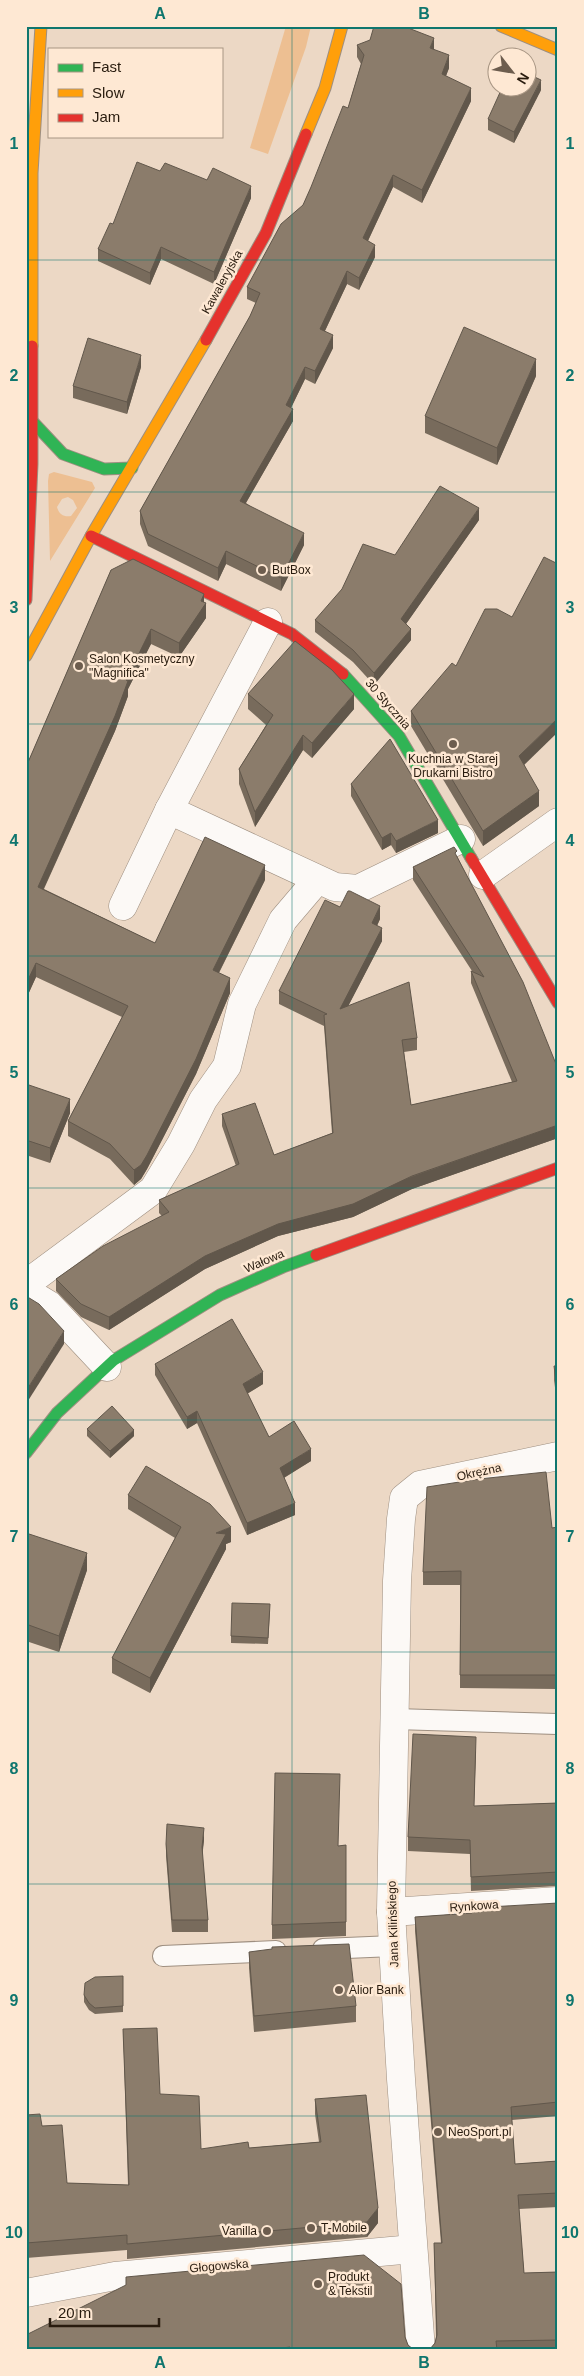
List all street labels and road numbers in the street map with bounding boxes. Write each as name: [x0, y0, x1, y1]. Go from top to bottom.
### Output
street label: Kawaleryjska: [199, 247, 245, 316]
street label: 30 Stycznia: [362, 676, 414, 732]
street label: Wałowa: [242, 1246, 286, 1276]
street label: Okrężna: [455, 1460, 503, 1484]
street label: Jana Kilińskiego: [384, 1880, 402, 1968]
street label: Rynkowa: [449, 1897, 499, 1915]
street label: Głogowska: [189, 2256, 249, 2276]

